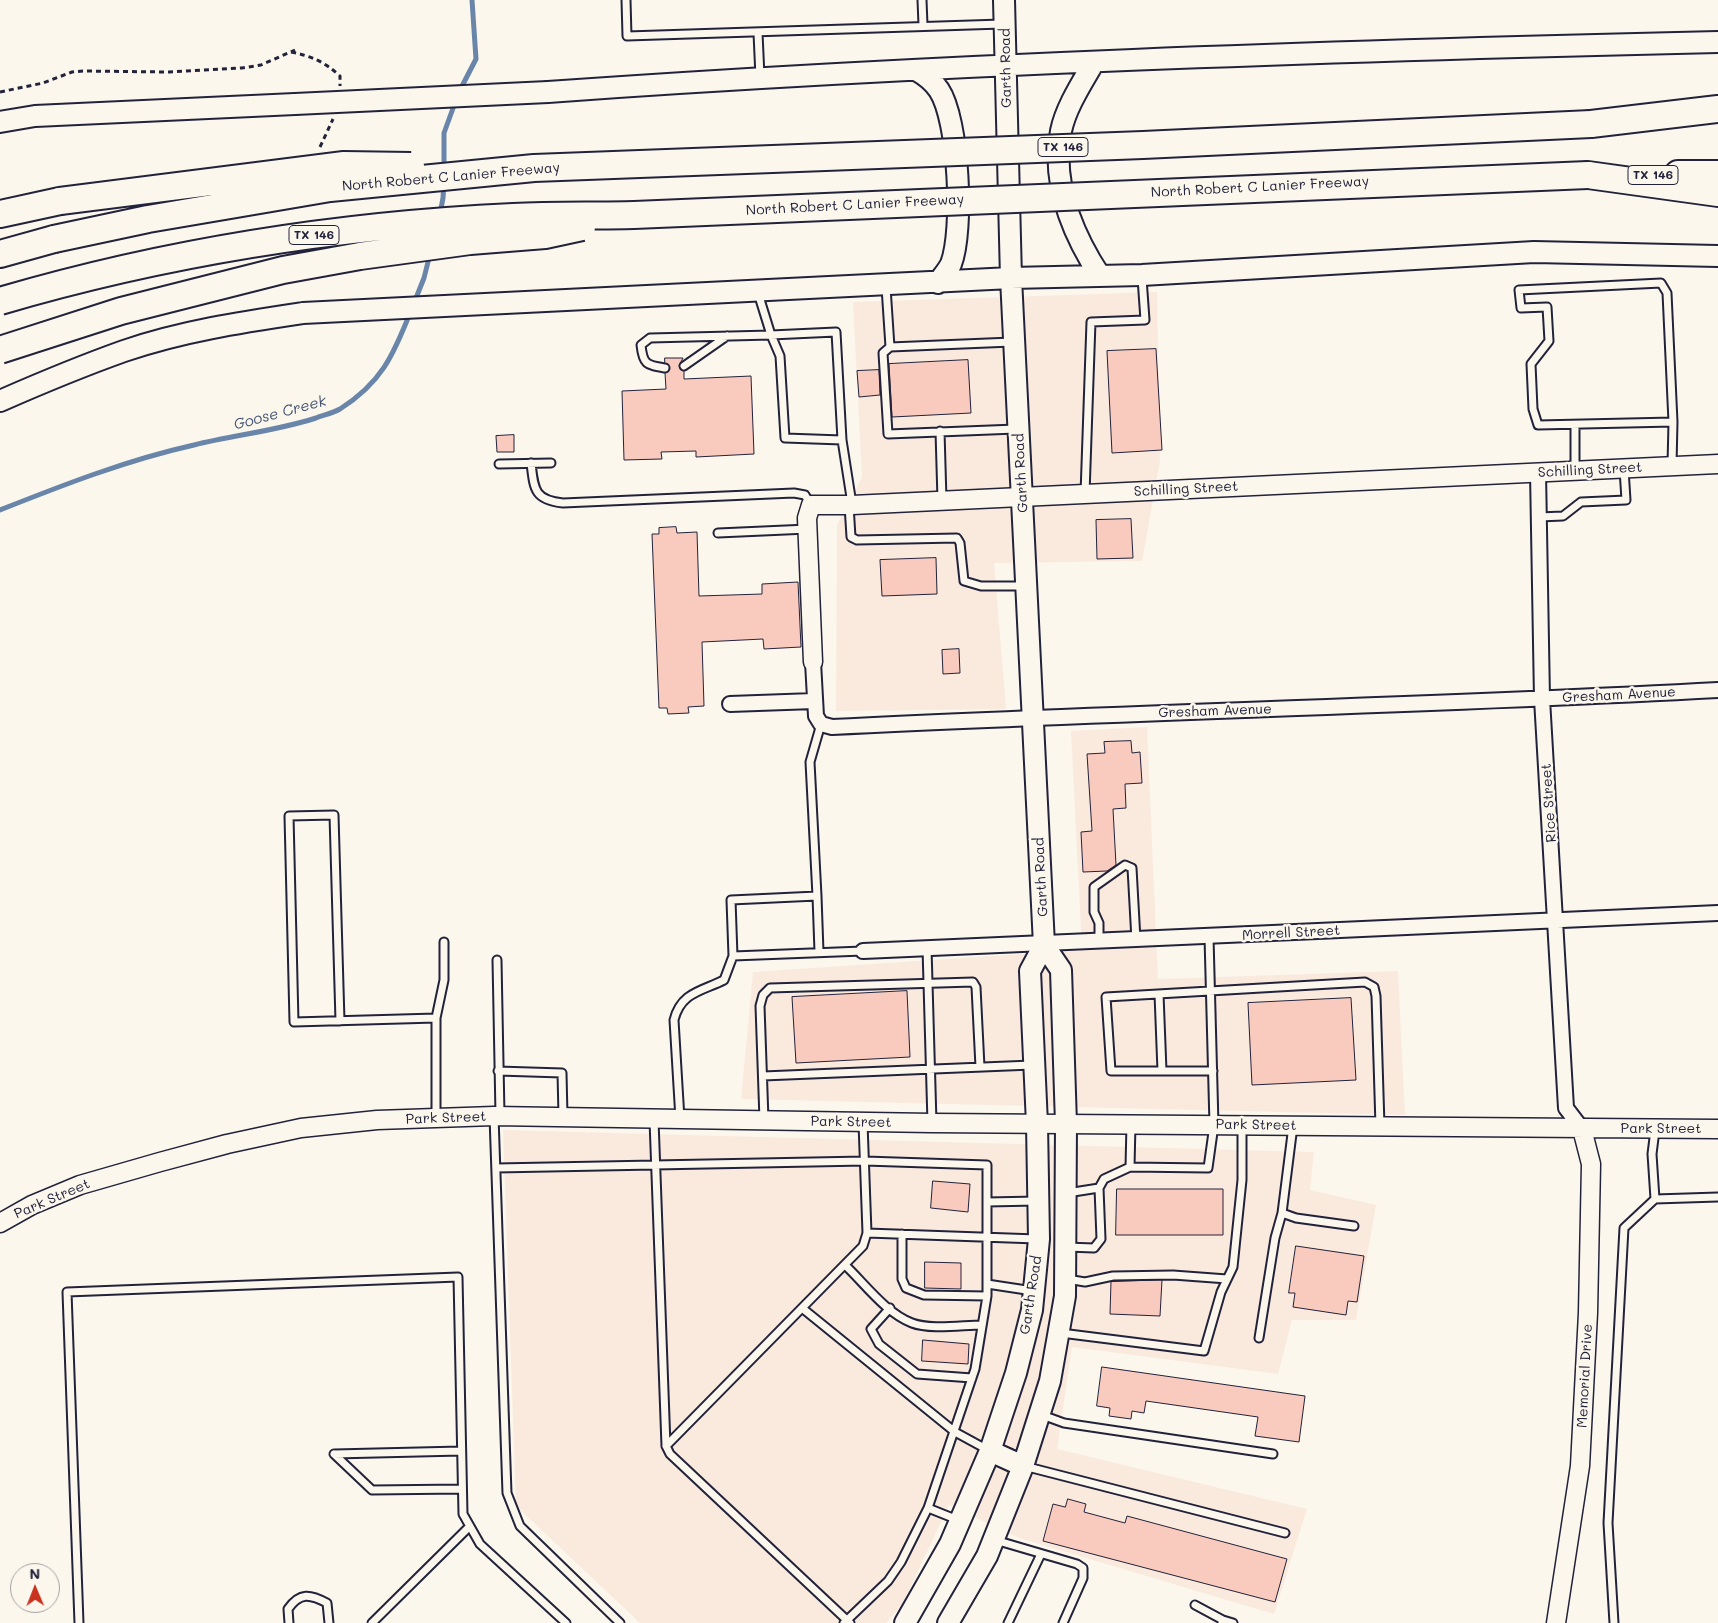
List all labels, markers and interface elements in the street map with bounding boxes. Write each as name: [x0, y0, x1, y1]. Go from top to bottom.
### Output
street label: Garth Road: [997, 28, 1015, 108]
road number: TX 146: [1038, 138, 1088, 156]
street label: North Robert C Lanier Freeway: [341, 159, 561, 195]
road number: TX 146: [1628, 166, 1678, 184]
street label: North Robert C Lanier Freeway: [1150, 173, 1370, 201]
street label: North Robert C Lanier Freeway: [745, 191, 965, 219]
road number: TX 146: [289, 226, 339, 244]
water label: Goose Creek: [232, 392, 328, 434]
street label: Garth Road: [1011, 433, 1031, 513]
street label: Schilling Street: [1537, 459, 1643, 481]
street label: Schilling Street: [1133, 478, 1239, 500]
street label: Gresham Avenue: [1562, 684, 1676, 706]
street label: Gresham Avenue: [1158, 701, 1272, 721]
street label: Rice Street: [1538, 763, 1560, 843]
street label: Garth Road: [1031, 837, 1051, 917]
street label: Morrell Street: [1242, 922, 1340, 944]
street label: Park Street: [405, 1108, 487, 1128]
street label: Park Street: [810, 1113, 892, 1131]
street label: Park Street: [1215, 1116, 1297, 1134]
street label: Park Street: [1621, 1121, 1701, 1137]
street label: Park Street: [12, 1175, 92, 1223]
street label: Garth Road: [1016, 1254, 1046, 1336]
street label: Memorial Drive: [1574, 1323, 1596, 1429]
north arrow: [10, 1563, 60, 1613]
text: N: [29, 1564, 40, 1583]

